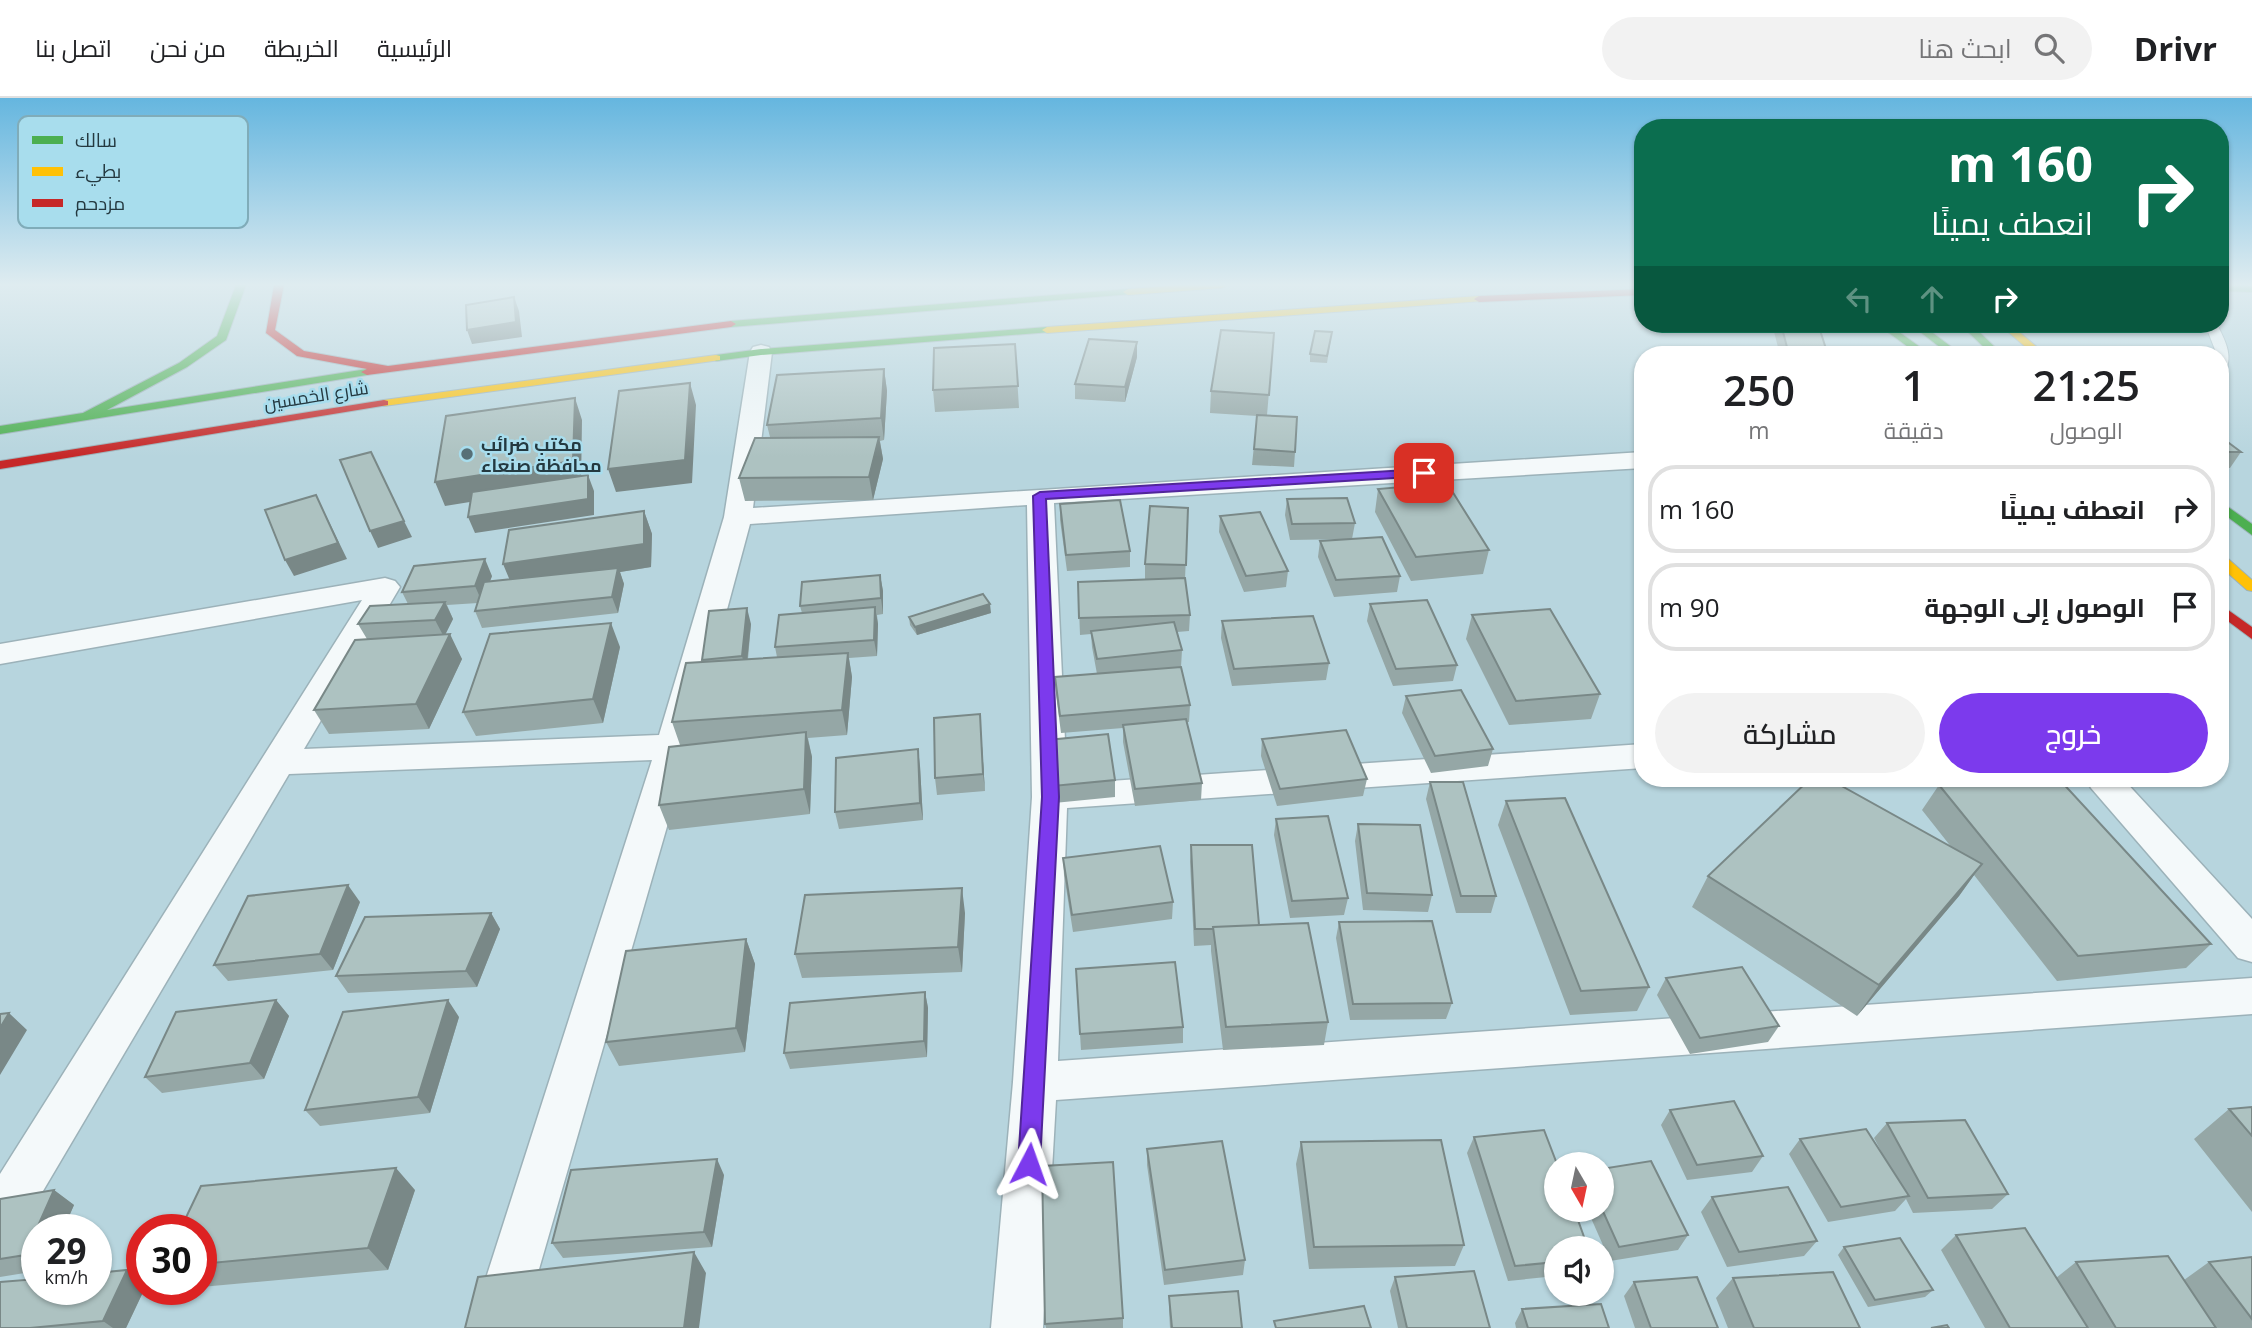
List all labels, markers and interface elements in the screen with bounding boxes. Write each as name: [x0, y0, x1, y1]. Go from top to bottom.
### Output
search box: [1602, 17, 2092, 80]
text: Drivr: [2134, 26, 2217, 71]
icon: search: [2030, 29, 2068, 67]
text: ابحث هنا: [1918, 30, 2012, 66]
text: اتصل بنا: [35, 31, 112, 64]
text: من نحن: [150, 31, 226, 64]
text: الخريطة: [264, 31, 339, 64]
text: الرئيسية: [377, 31, 452, 64]
legend: [18, 116, 248, 228]
text: سالك: [75, 127, 117, 153]
text: 160 m: [1948, 130, 2093, 196]
icon: right: [2117, 147, 2208, 238]
text: بطيء: [75, 158, 121, 186]
text: مزدحم: [75, 190, 125, 217]
text: انعطف يمينًا: [1931, 201, 2093, 244]
icon: left: [1840, 280, 1878, 318]
icon: ahead: [1913, 280, 1951, 318]
icon: right: [1986, 280, 2024, 318]
text: 1: [1902, 356, 1926, 413]
text: 21:25: [2033, 356, 2140, 413]
text: 250: [1723, 361, 1795, 418]
street label: شارع الخمسين: [262, 375, 370, 416]
text: m: [1748, 414, 1770, 446]
text: دقيقة: [1884, 414, 1944, 446]
text: الوصول: [2050, 414, 2123, 446]
place label: مكتب ضرائب محافظة صنعاء: [481, 432, 602, 477]
pin: [1394, 443, 1454, 503]
marker: مكتب ضرائب محافظة صنعاء: [459, 446, 475, 462]
icon: arrive: [1405, 454, 1443, 492]
icon: right: [2166, 490, 2204, 528]
text: 160 m: [1659, 491, 1734, 527]
text: انعطف يمينًا: [2000, 491, 2145, 527]
icon: arrive: [2166, 588, 2204, 626]
text: 90 m: [1659, 589, 1720, 625]
text: الوصول إلى الوجهة: [1924, 589, 2145, 625]
button: مشاركة: [1655, 693, 1925, 773]
button: خروج: [1939, 693, 2208, 773]
position arrow: [992, 1127, 1066, 1201]
north arrow: [1544, 1152, 1614, 1222]
map controls: [1544, 1152, 1614, 1306]
speed limit sign: 30: [126, 1214, 217, 1305]
text: 29: [46, 1227, 87, 1274]
button: sound: [1544, 1236, 1614, 1306]
text: km/h: [45, 1265, 88, 1289]

